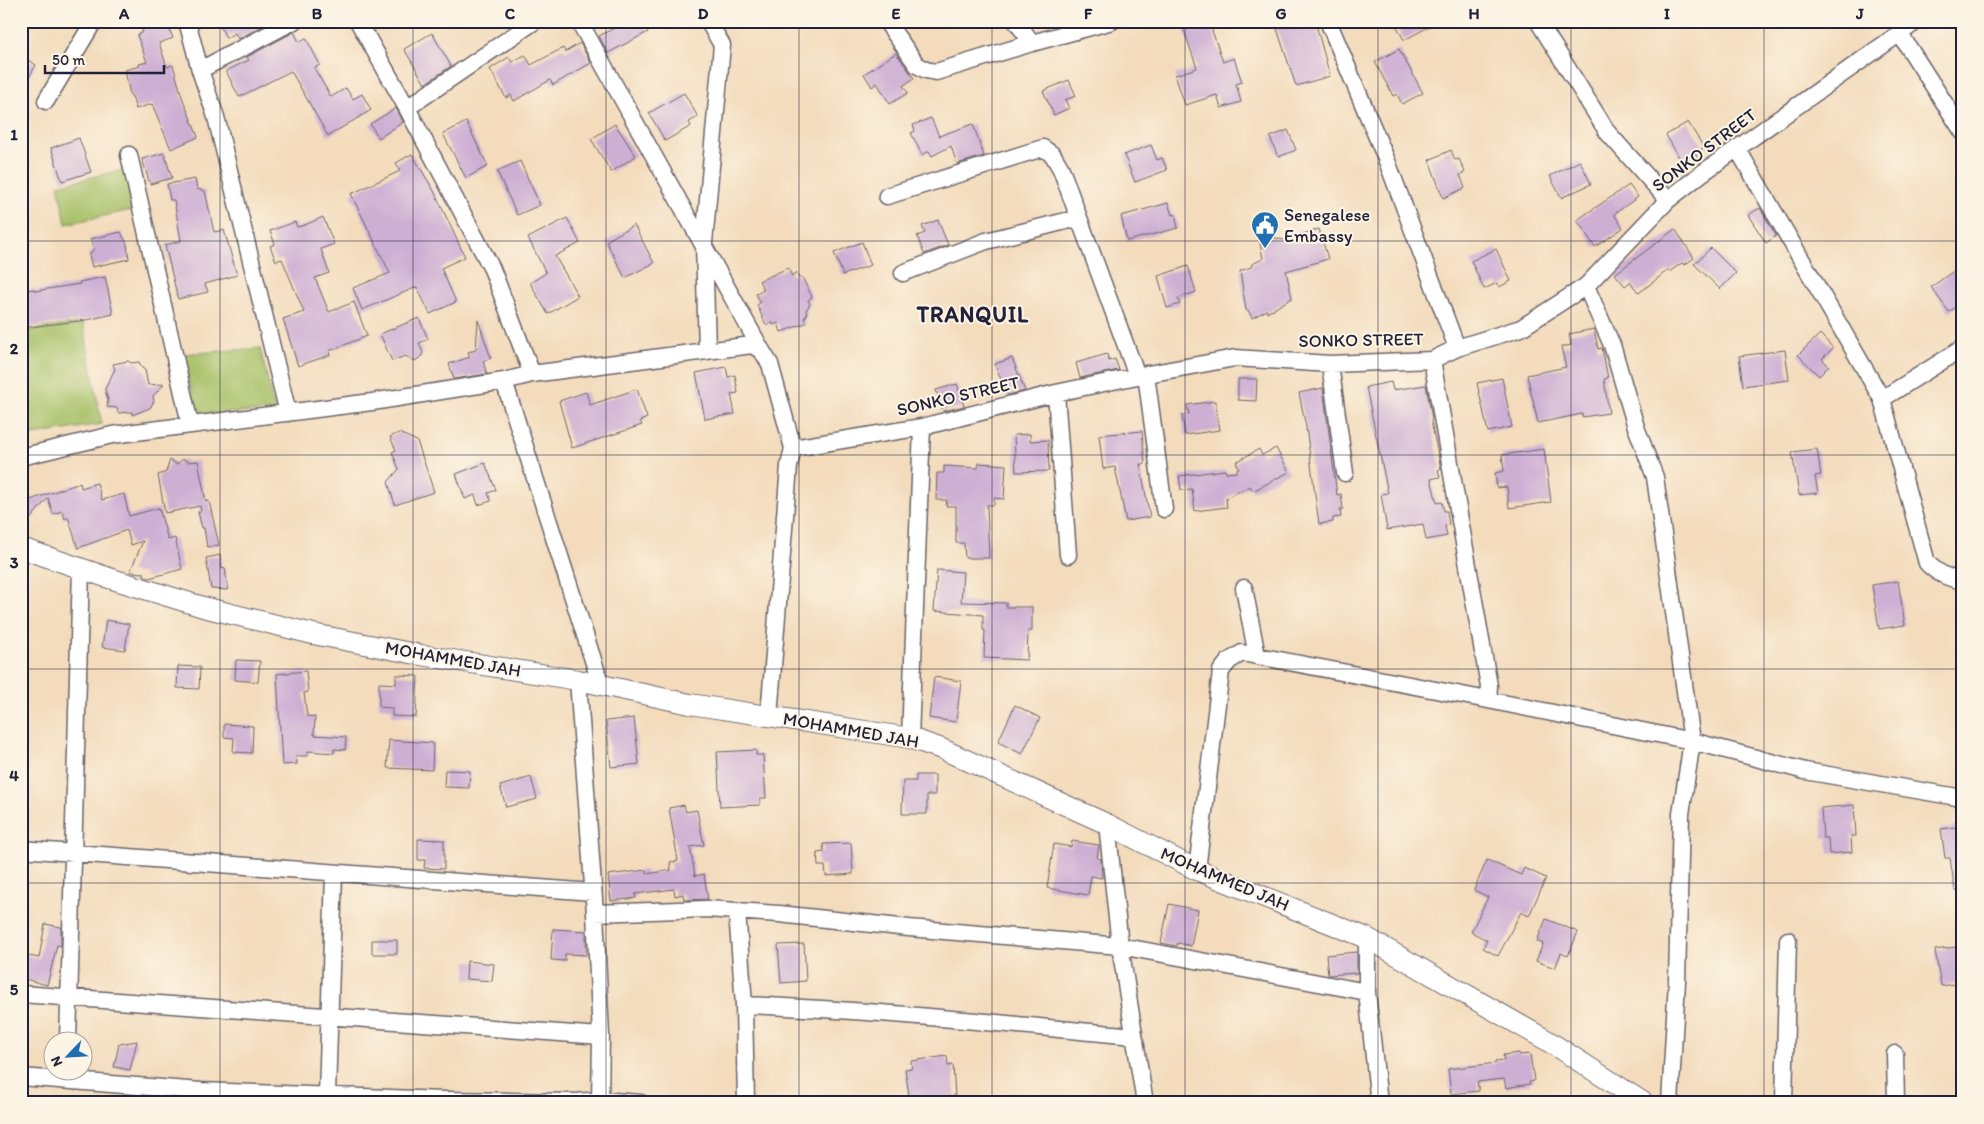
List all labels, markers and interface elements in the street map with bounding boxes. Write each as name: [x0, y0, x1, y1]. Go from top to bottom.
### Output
text: A: [118, 4, 130, 23]
text: B: [312, 4, 323, 23]
text: C: [505, 4, 516, 23]
text: D: [698, 4, 709, 23]
text: E: [892, 4, 901, 23]
text: F: [1084, 4, 1093, 23]
text: G: [1275, 4, 1287, 23]
text: H: [1468, 4, 1480, 23]
text: I: [1664, 4, 1670, 23]
text: J: [1855, 4, 1864, 23]
scale bar: [45, 42, 164, 74]
text: 50 m: [52, 51, 85, 69]
street label: SONKO STREET: [1647, 104, 1761, 196]
text: 1: [10, 125, 18, 144]
place label: Senegalese Embassy: [1284, 204, 1370, 247]
public building icon: Senegalese Embassy: [1250, 210, 1280, 249]
district label: TRANQUIL: [916, 301, 1029, 328]
street label: SONKO STREET: [1298, 328, 1424, 352]
text: 2: [10, 339, 19, 358]
street label: SONKO STREET: [895, 371, 1021, 421]
text: 3: [10, 553, 19, 572]
street label: MOHAMMED JAH: [383, 636, 523, 682]
street label: MOHAMMED JAH: [781, 707, 921, 753]
text: 4: [9, 766, 19, 785]
street label: MOHAMMED JAH: [1157, 842, 1293, 916]
text: 5: [10, 980, 19, 999]
north arrow: [42, 1032, 92, 1082]
text: N: [47, 1053, 66, 1069]

